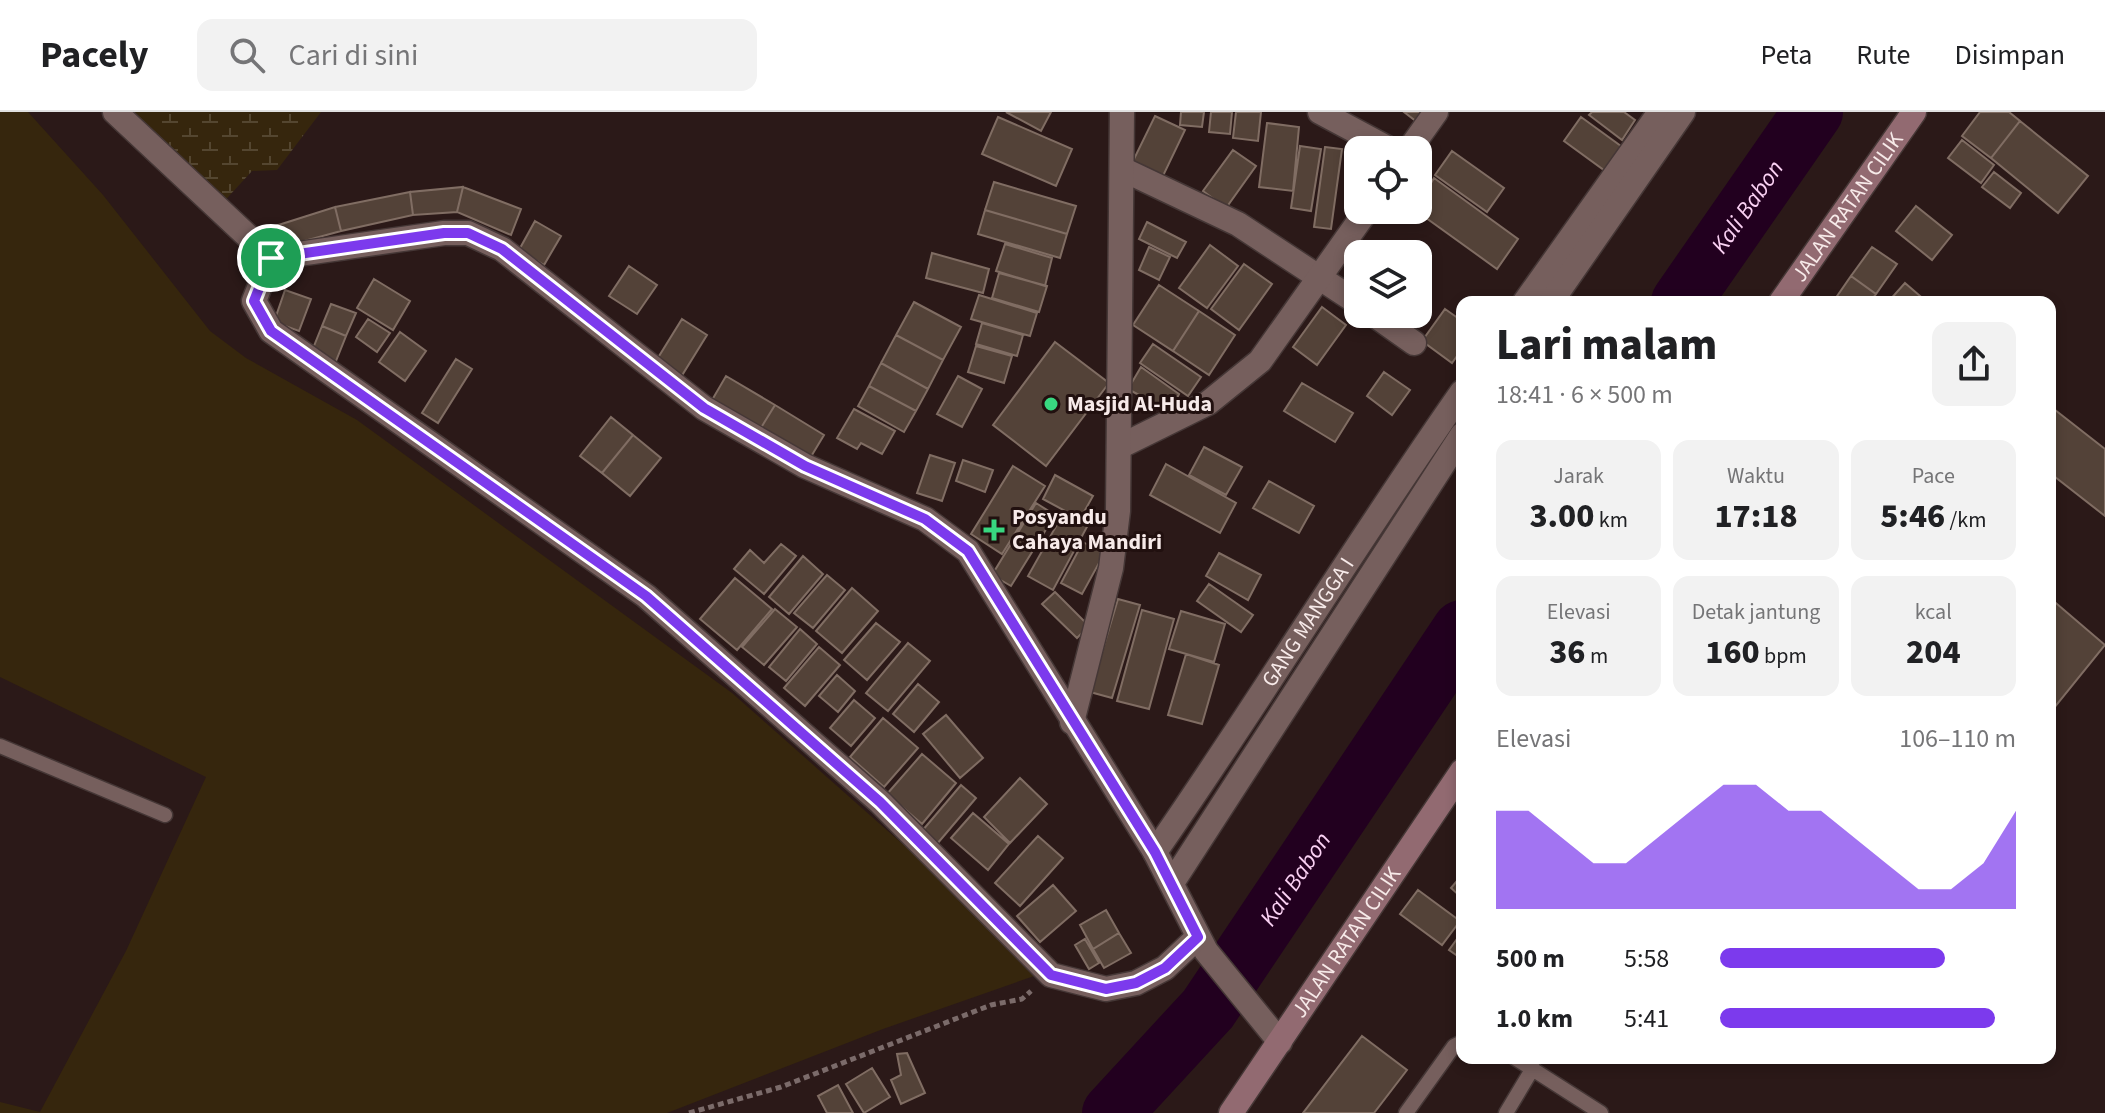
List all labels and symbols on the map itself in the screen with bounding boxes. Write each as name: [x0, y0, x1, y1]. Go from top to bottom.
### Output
street label: JALAN RATAN CILIK: [1784, 125, 1911, 288]
water label: Kali Babon: [1702, 153, 1792, 261]
pin: [237, 224, 305, 292]
place label: Masjid Al-Huda: [1067, 388, 1212, 420]
marker: Masjid Al-Huda: [1042, 395, 1060, 413]
place label: Posyandu Cahaya Mandiri: [1012, 501, 1162, 558]
marker: Posyandu Cahaya Mandiri: [983, 519, 1005, 541]
street label: GANG MANGGA I: [1254, 551, 1362, 693]
water label: Kali Babon: [1251, 825, 1339, 933]
street label: JALAN RATAN CILIK: [1284, 860, 1409, 1024]

